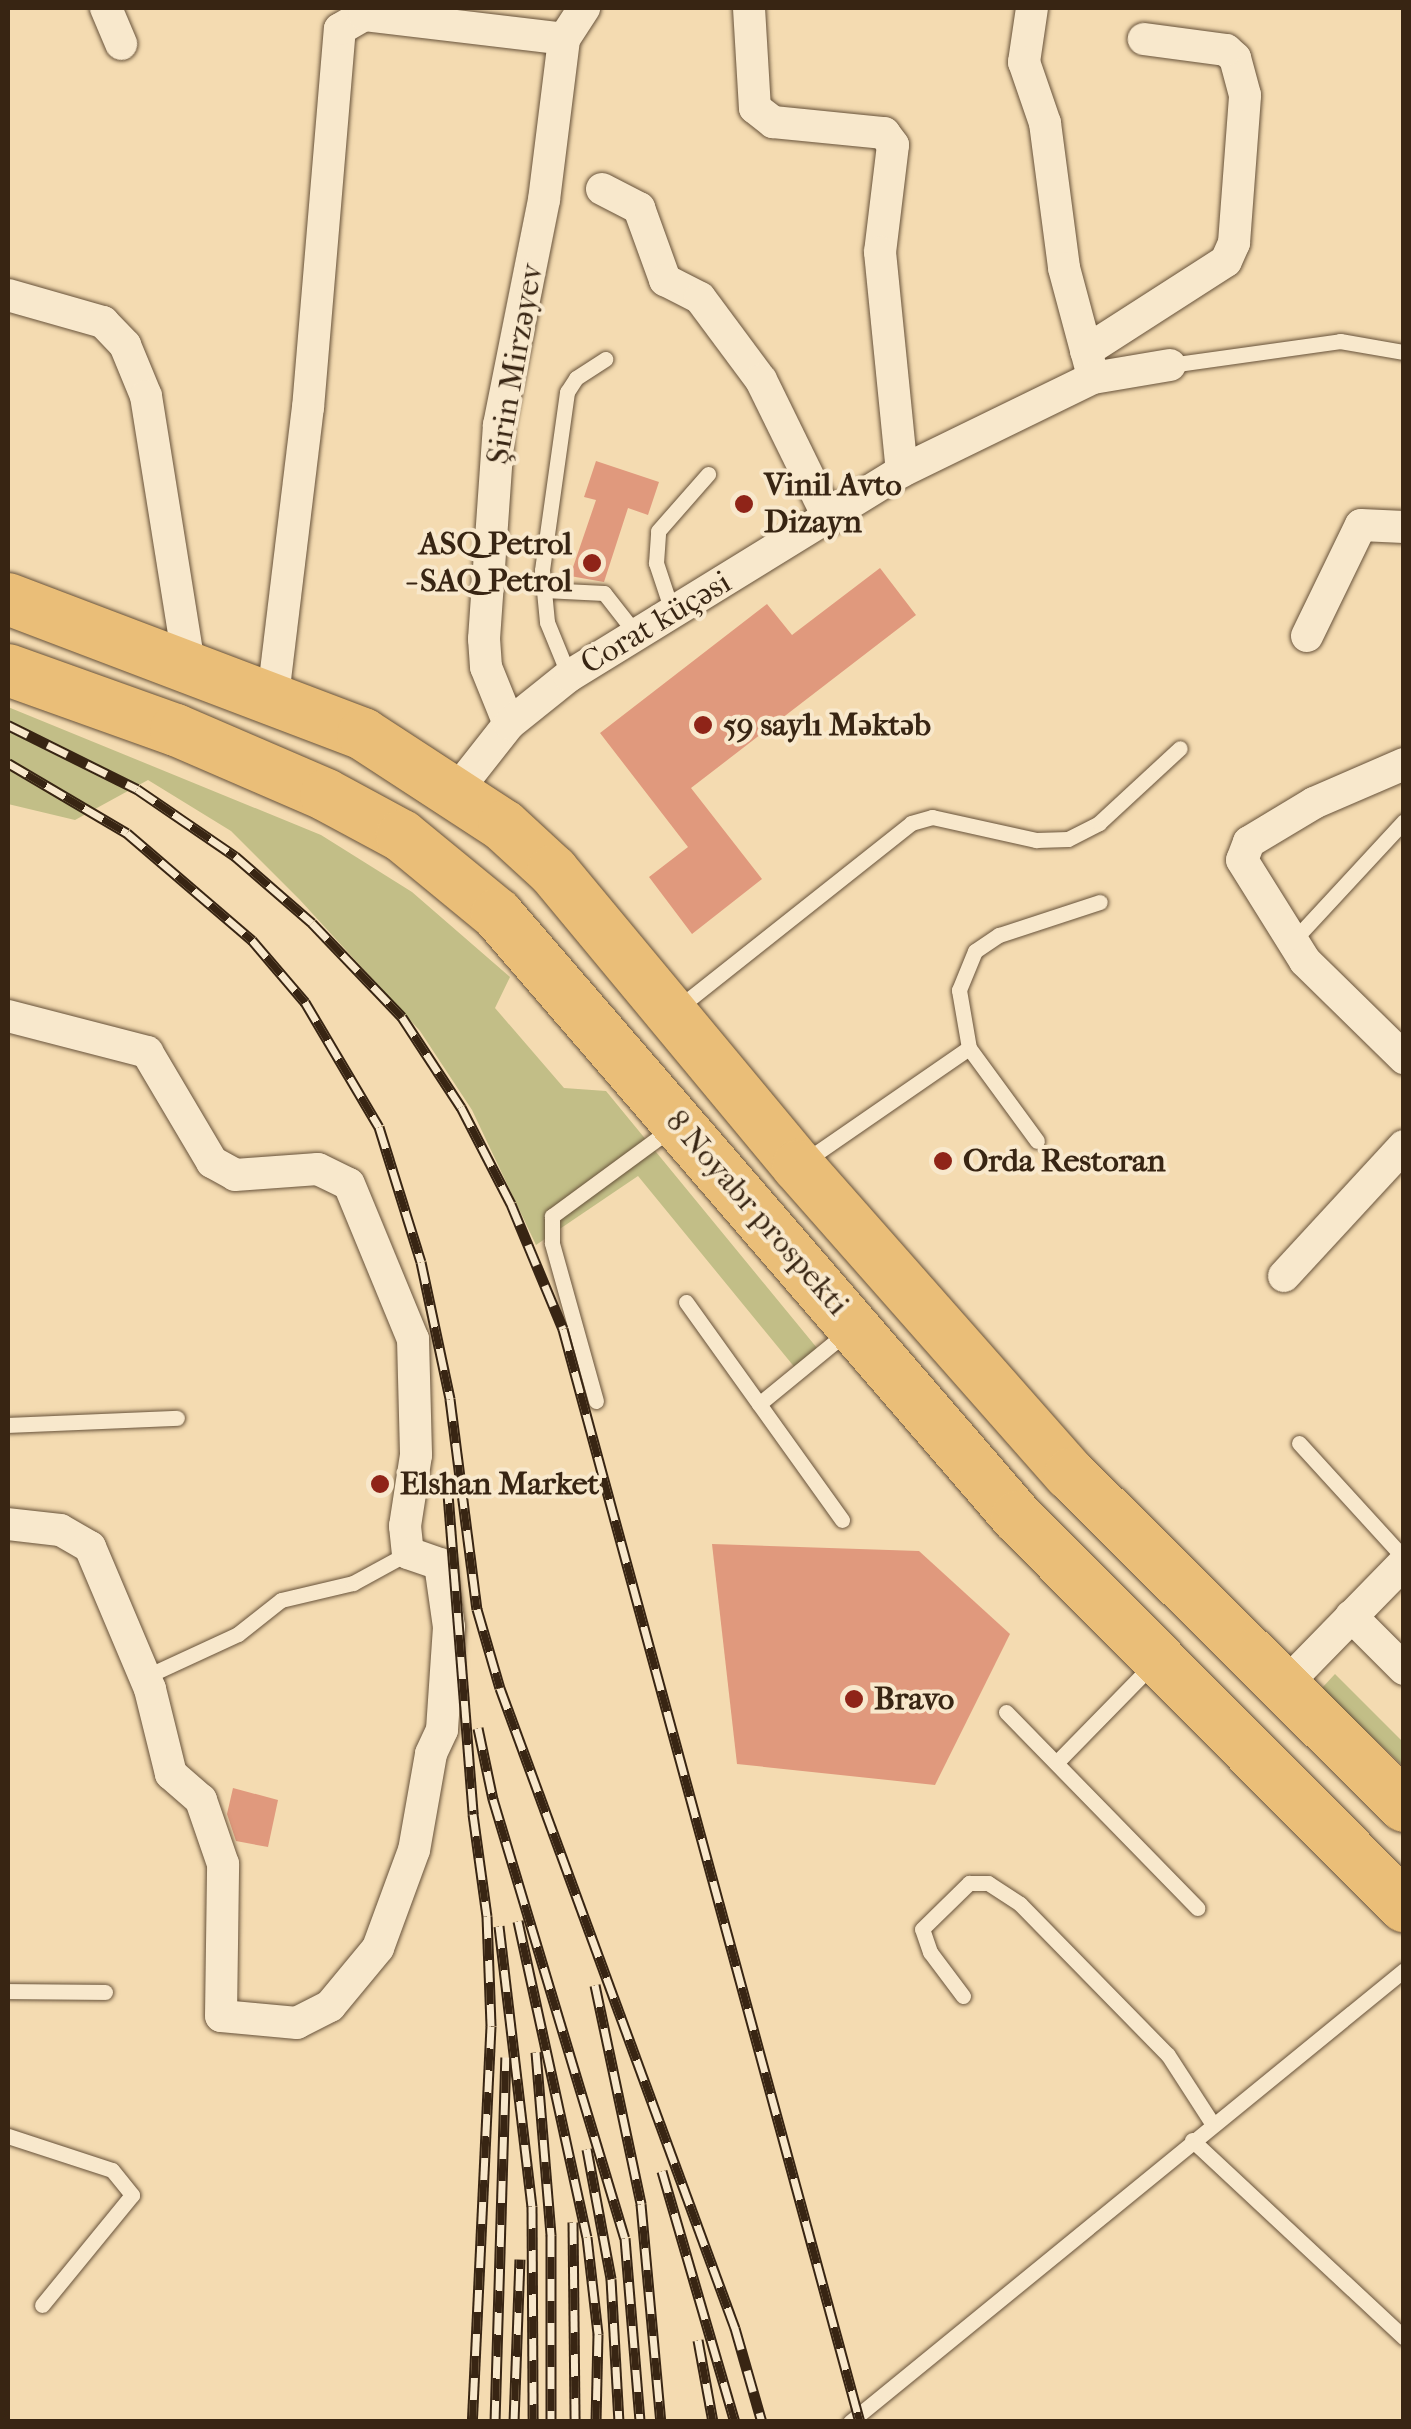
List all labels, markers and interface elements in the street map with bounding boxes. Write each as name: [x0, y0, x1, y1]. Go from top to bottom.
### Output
street label: Şirin Mirzəyev: [478, 261, 552, 467]
place label: Vinil Avto Dizayn: [764, 467, 902, 542]
marker: Vinil Avto Dizayn: [733, 493, 755, 515]
place label: ASQ Petrol - SAQ Petrol: [405, 526, 572, 601]
marker: ASQ Petrol - SAQ Petrol: [581, 552, 603, 574]
street label: Corat küçəsi: [574, 563, 738, 683]
place label: 59 saylı Məktəb: [723, 706, 931, 744]
marker: 59 saylı Məktəb: [692, 714, 714, 736]
street label: 8 Noyabr prospekti: [657, 1103, 857, 1323]
place label: Orda Restoran: [963, 1142, 1165, 1180]
marker: Orda Restoran: [932, 1150, 954, 1172]
place label: Elshan Market: [400, 1465, 599, 1503]
marker: Elshan Market: [369, 1473, 391, 1495]
place label: Bravo: [874, 1680, 954, 1718]
marker: Bravo: [843, 1688, 865, 1710]

